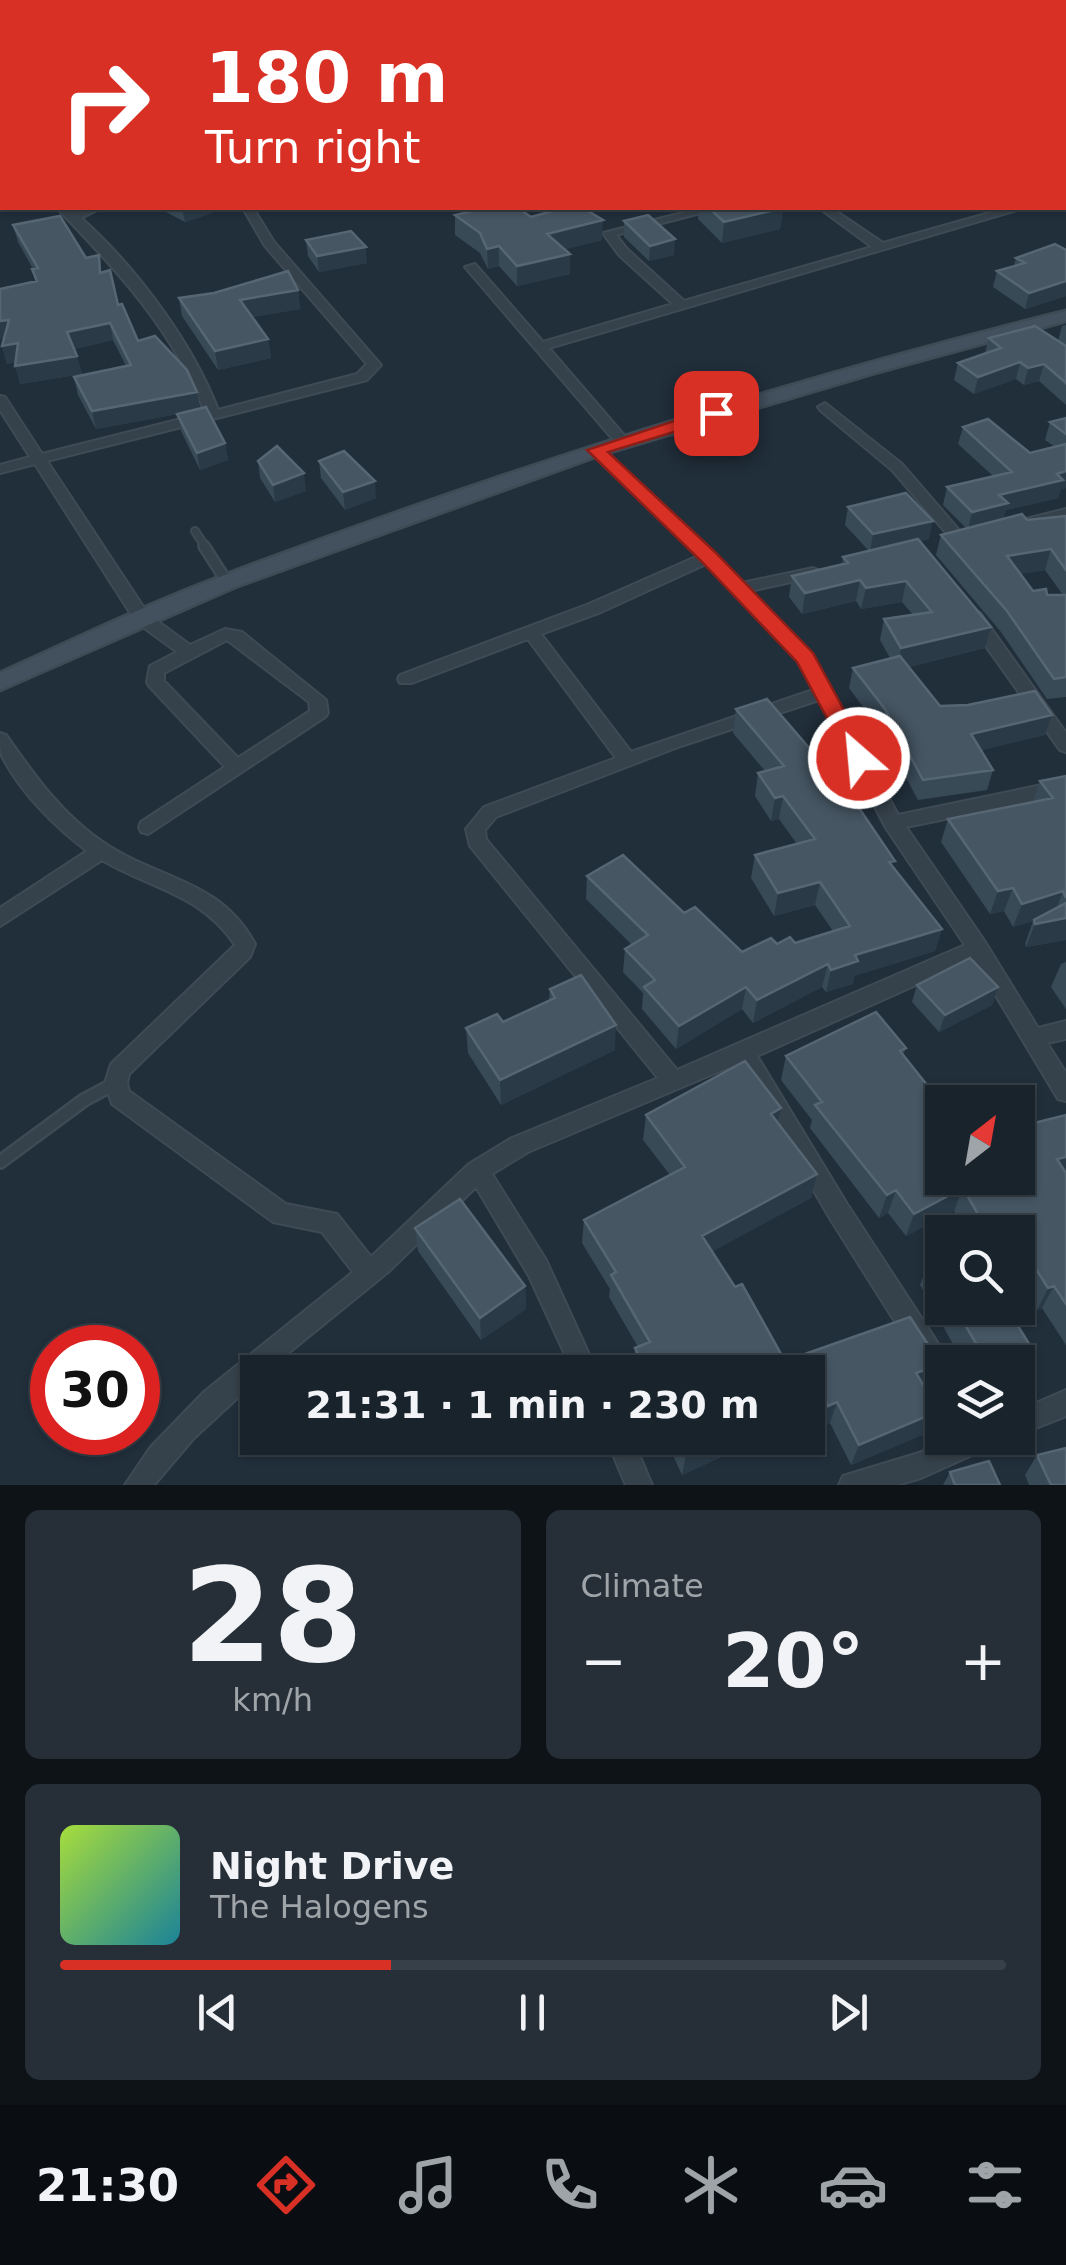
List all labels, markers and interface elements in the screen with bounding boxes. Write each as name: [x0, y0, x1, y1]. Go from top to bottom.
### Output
text: 180 m: [205, 37, 448, 119]
icon: right: [40, 40, 170, 170]
text: Turn right: [205, 121, 420, 174]
pin: [674, 371, 759, 456]
icon: arrive: [689, 386, 744, 441]
position arrow: [807, 706, 911, 810]
north arrow: [925, 1085, 1035, 1195]
map controls: [925, 1085, 1035, 1455]
button: search: [925, 1215, 1035, 1325]
speed limit sign: 30: [30, 1325, 160, 1455]
button: layers: [925, 1345, 1035, 1455]
text: 21:31 · 1 min · 230 m: [305, 1383, 760, 1427]
text: 28: [182, 1540, 363, 1692]
text: Climate: [581, 1567, 704, 1605]
text: 20°: [722, 1617, 864, 1705]
text: −: [581, 1629, 627, 1693]
text: +: [960, 1629, 1006, 1693]
text: km/h: [232, 1681, 313, 1719]
text: Night Drive: [210, 1844, 454, 1888]
text: The Halogens: [210, 1888, 429, 1926]
icon: previous: [190, 1985, 245, 2040]
icon: pause: [505, 1985, 560, 2040]
icon: next: [821, 1985, 876, 2040]
icon: directions: [251, 2150, 321, 2220]
icon: music: [393, 2150, 463, 2220]
icon: phone: [535, 2150, 605, 2220]
icon: climate: [676, 2150, 746, 2220]
icon: car: [818, 2150, 888, 2220]
icon: filters: [960, 2150, 1030, 2220]
text: 21:30: [36, 2159, 179, 2212]

